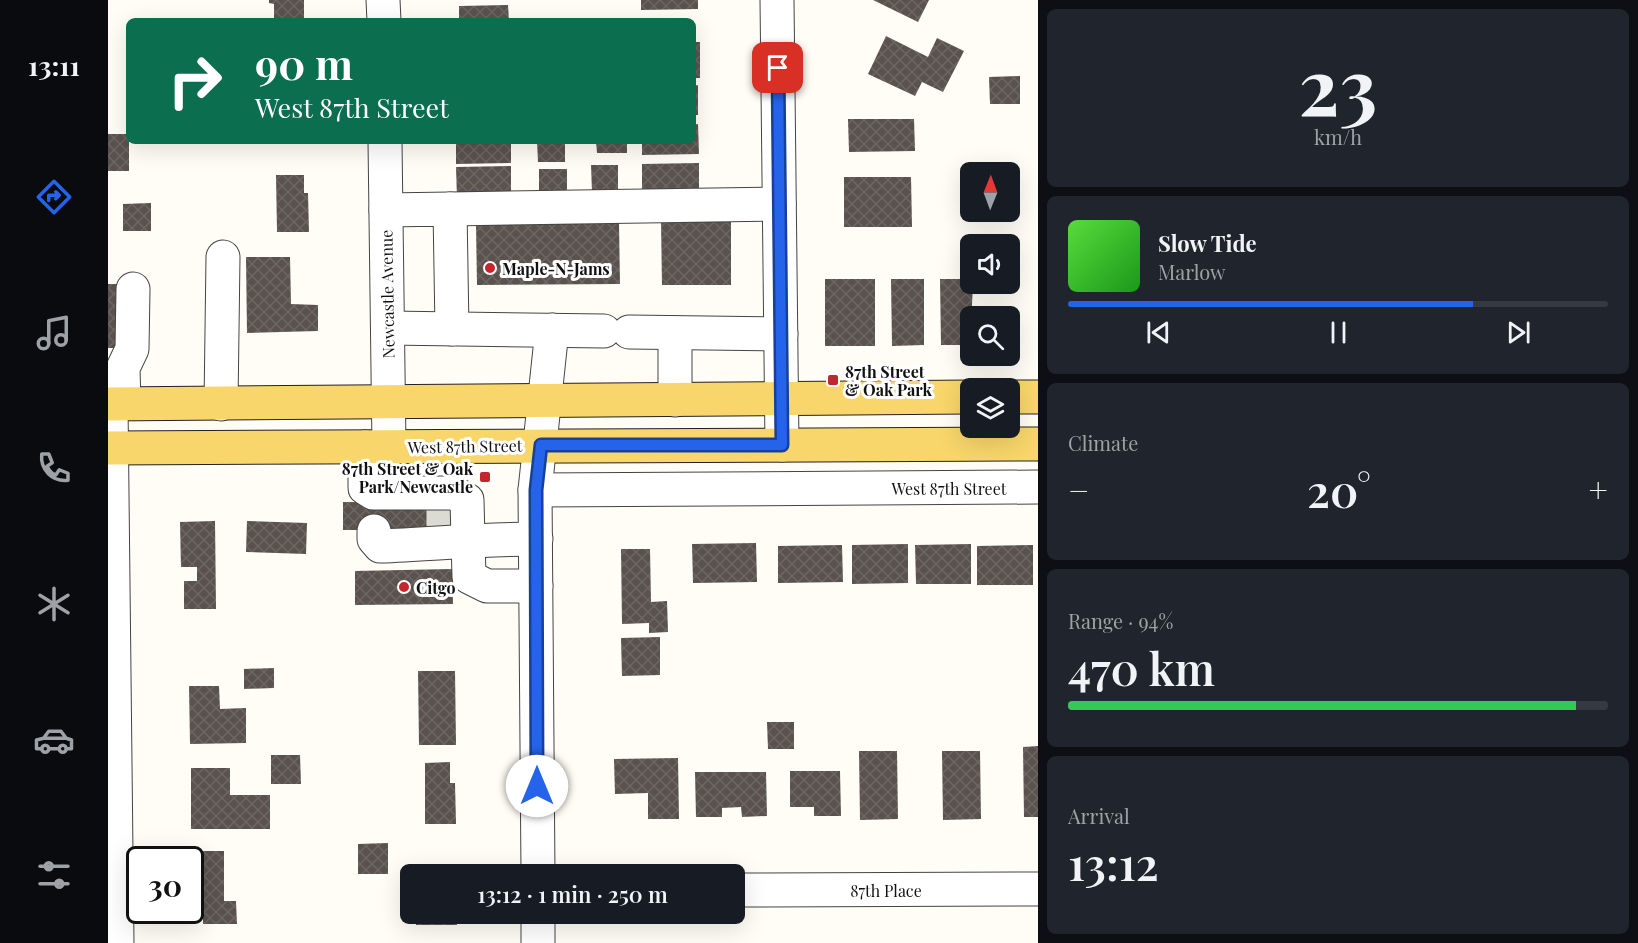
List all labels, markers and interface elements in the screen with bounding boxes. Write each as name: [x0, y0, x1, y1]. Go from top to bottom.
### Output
text: 23: [1299, 32, 1377, 136]
text: 90 m: [255, 35, 353, 91]
icon: right: [156, 42, 234, 120]
pin: [752, 42, 803, 93]
text: 13:11: [28, 47, 80, 83]
icon: arrive: [761, 51, 794, 84]
text: West 87th Street: [255, 89, 449, 125]
text: km/h: [1314, 123, 1362, 150]
north arrow: [960, 162, 1020, 222]
map controls: [960, 162, 1020, 438]
icon: directions: [33, 176, 75, 218]
text: Slow Tide: [1158, 228, 1257, 258]
street label: Newcastle Avenue: [375, 230, 399, 358]
button: sound: [960, 234, 1020, 294]
place label: Maple-N-Jams: [502, 258, 610, 279]
text: Marlow: [1158, 258, 1226, 285]
marker: Maple-N-Jams: [483, 261, 497, 275]
button: search: [960, 306, 1020, 366]
icon: music: [33, 312, 75, 354]
icon: previous: [1142, 316, 1175, 349]
icon: pause: [1322, 316, 1355, 349]
icon: next: [1502, 316, 1535, 349]
place label: 87th Street & Oak Park: [845, 361, 932, 400]
marker: 87th Street & Oak Park: [826, 373, 840, 387]
button: layers: [960, 378, 1020, 438]
text: Climate: [1068, 429, 1138, 456]
street label: West 87th Street: [406, 434, 523, 458]
icon: phone: [33, 447, 75, 489]
place label: 87th Street & Oak Park/Newcastle: [342, 458, 474, 497]
text: 20°: [1307, 459, 1371, 519]
text: −: [1068, 467, 1089, 511]
text: +: [1589, 467, 1608, 511]
marker: 87th Street & Oak Park/Newcastle: [478, 470, 492, 484]
street label: West 87th Street: [891, 478, 1007, 499]
place label: Citgo: [416, 577, 455, 598]
marker: Citgo: [397, 580, 411, 594]
icon: climate: [33, 583, 75, 625]
text: Range · 94%: [1068, 607, 1173, 634]
text: 470 km: [1068, 637, 1215, 697]
icon: car: [33, 719, 75, 761]
position arrow: [505, 754, 569, 818]
text: Arrival: [1068, 802, 1130, 829]
text: 13:12: [1068, 832, 1159, 892]
speed limit sign: 30: [126, 846, 204, 924]
icon: filters: [33, 854, 75, 896]
text: 13:12 · 1 min · 250 m: [477, 879, 668, 909]
street label: 87th Place: [850, 880, 922, 901]

